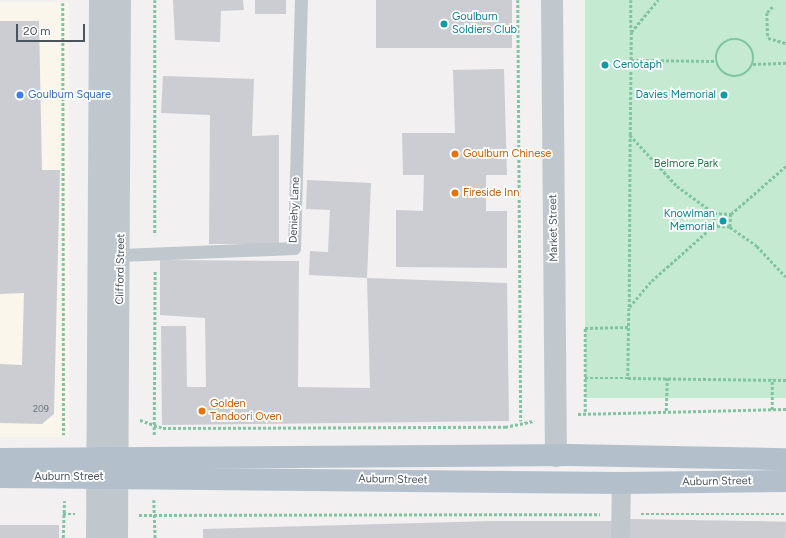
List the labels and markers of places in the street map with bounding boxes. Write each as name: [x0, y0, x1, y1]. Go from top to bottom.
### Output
place label: Goulburn Soldiers Club: [452, 11, 517, 37]
marker: Goulburn Soldiers Club: [439, 19, 449, 29]
place label: Cenotaph: [613, 58, 662, 72]
marker: Cenotaph: [600, 60, 610, 70]
place label: Goulburn Square: [28, 88, 111, 102]
place label: Davies Memorial: [635, 88, 716, 102]
marker: Goulburn Square: [15, 90, 25, 100]
marker: Davies Memorial: [719, 90, 729, 100]
place label: Goulburn Chinese: [463, 147, 551, 161]
marker: Goulburn Chinese: [450, 149, 460, 159]
place label: Fireside Inn: [463, 186, 519, 200]
marker: Fireside Inn: [450, 188, 460, 198]
place label: Knowlman Memorial: [664, 208, 715, 234]
marker: Knowlman Memorial: [718, 216, 728, 226]
place label: Golden Tandoori Oven: [210, 398, 282, 424]
marker: Golden Tandoori Oven: [197, 406, 207, 416]

